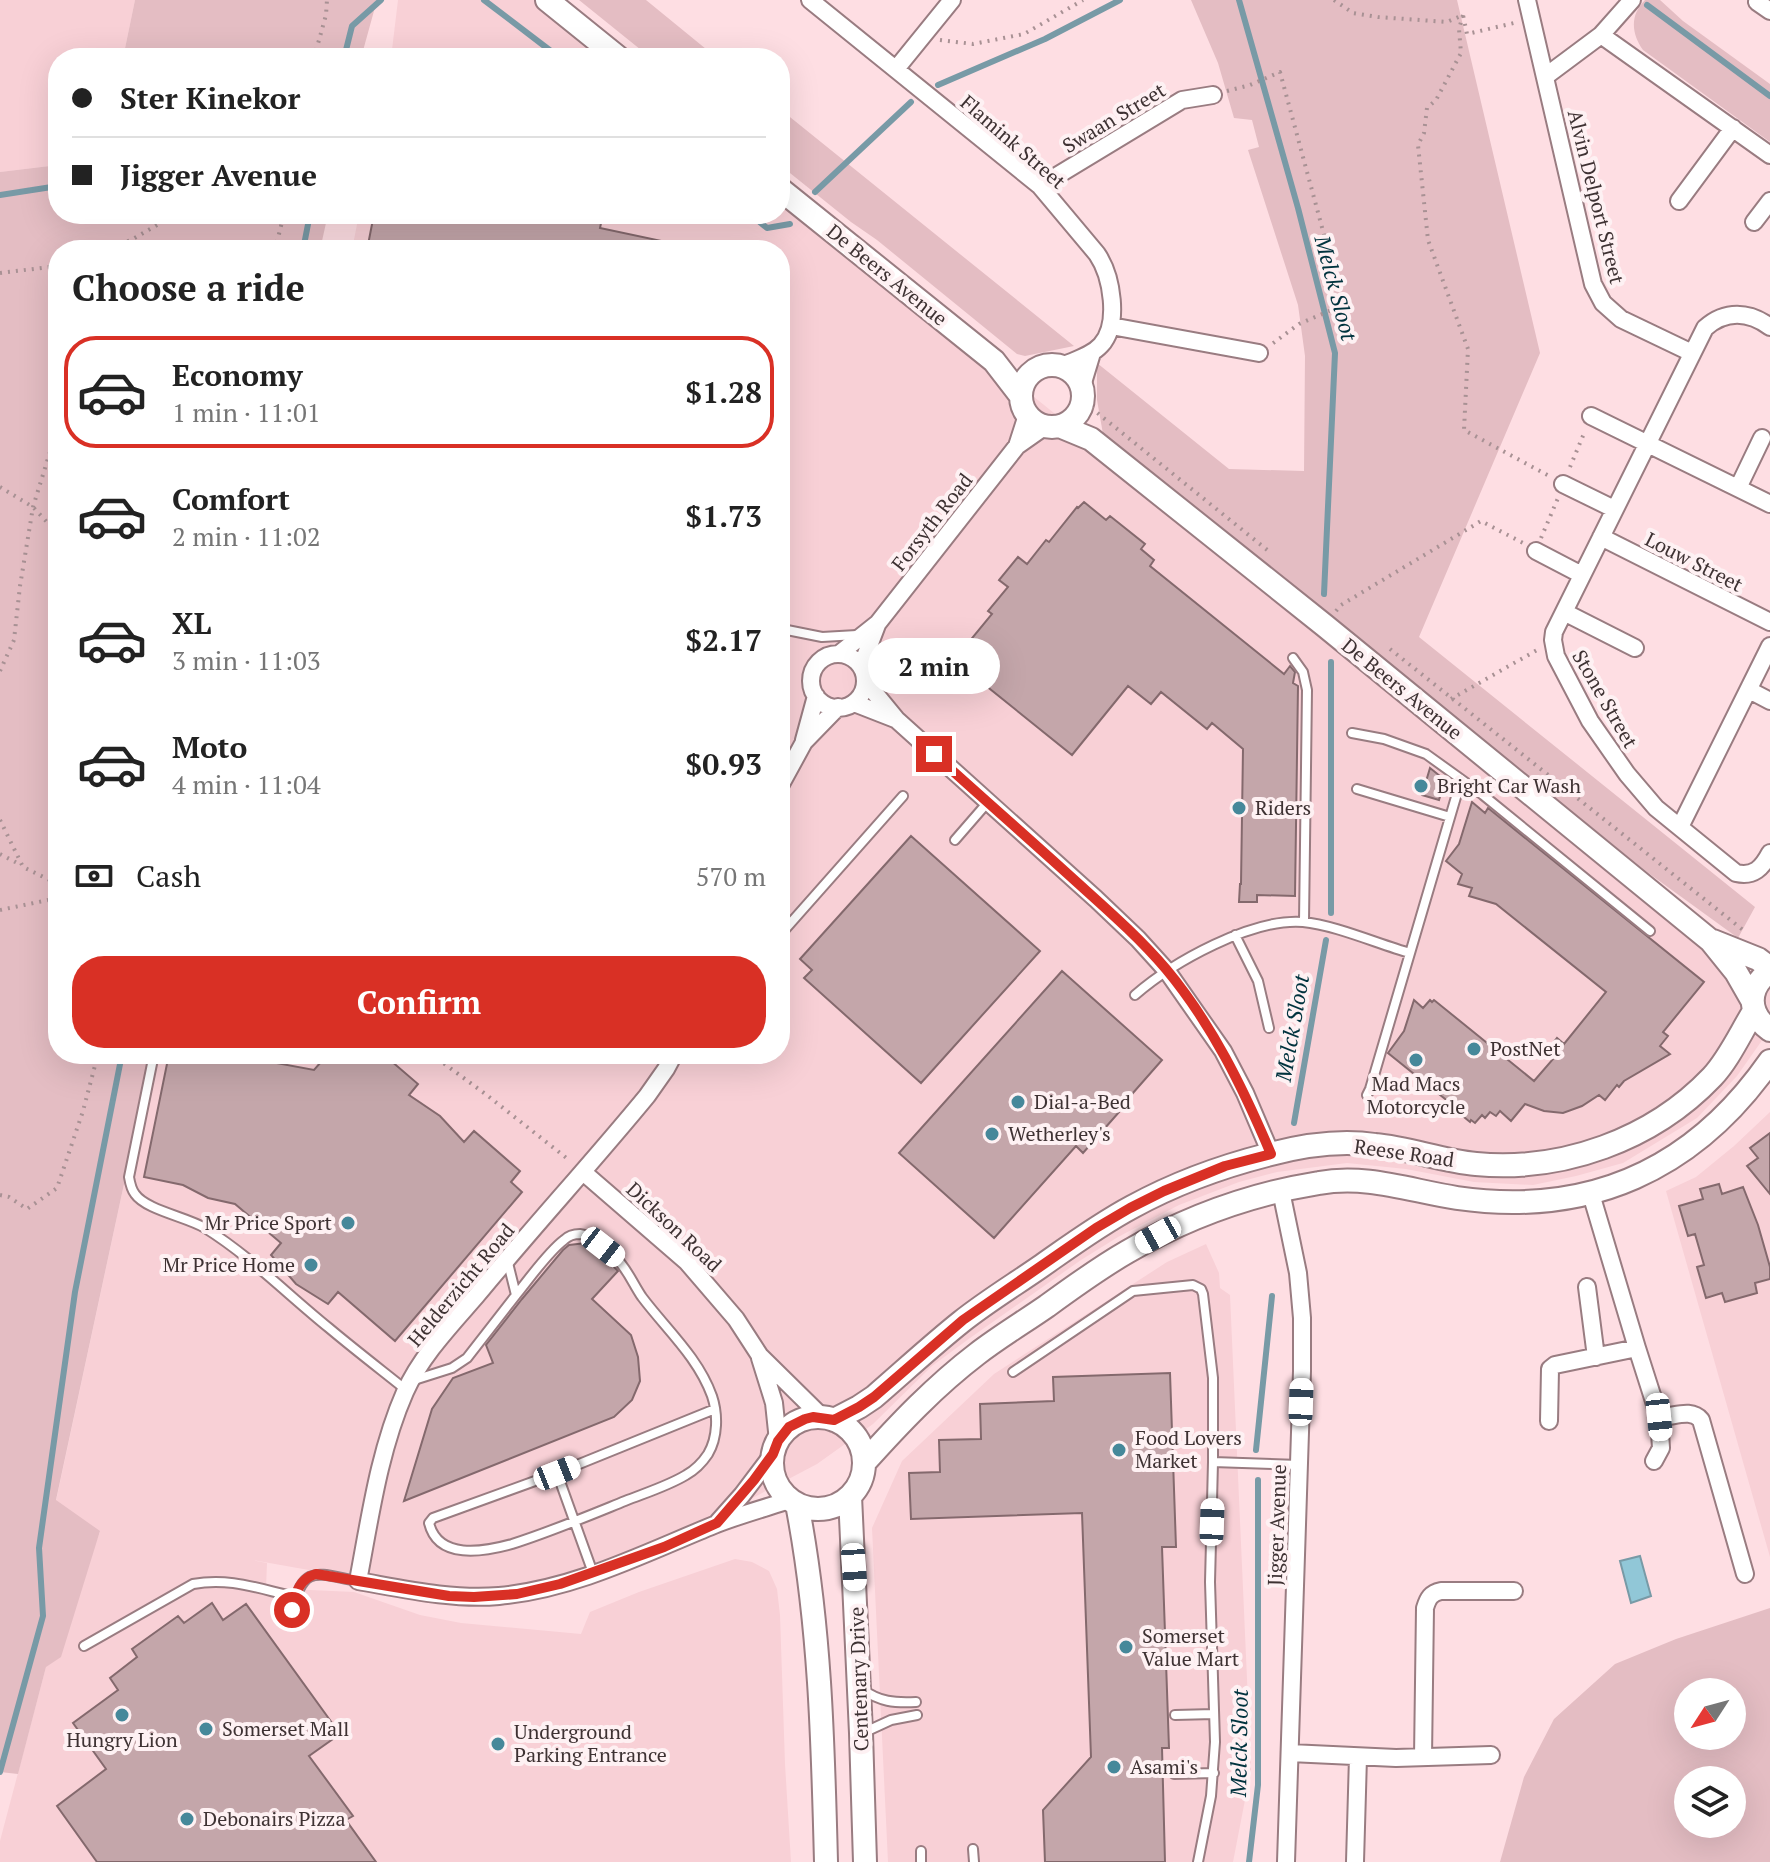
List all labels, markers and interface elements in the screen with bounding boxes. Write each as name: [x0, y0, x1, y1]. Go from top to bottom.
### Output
street label: Swaan Street: [1057, 76, 1171, 159]
text: Ster Kinekor: [120, 78, 300, 118]
street label: Flamink Street: [955, 89, 1072, 195]
street label: Alvin Delport Street: [1562, 107, 1631, 287]
text: Jigger Avenue: [120, 155, 317, 195]
street label: De Beers Avenue: [821, 218, 953, 332]
water label: Melck Sloot: [1308, 231, 1365, 344]
text: Choose a ride: [72, 264, 305, 311]
text: Economy: [172, 355, 303, 395]
icon: car: [76, 356, 148, 428]
text: $1.28: [685, 372, 762, 412]
text: 1 min · 11:01: [172, 395, 321, 429]
street label: Forsyth Road: [885, 467, 978, 576]
text: Comfort: [172, 479, 290, 519]
icon: car: [76, 480, 148, 552]
text: $1.73: [685, 496, 762, 536]
text: 2 min · 11:02: [172, 519, 321, 553]
street label: Louw Street: [1641, 525, 1748, 598]
text: XL: [172, 603, 211, 643]
icon: car: [76, 604, 148, 676]
text: $2.17: [685, 620, 762, 660]
street label: De Beers Avenue: [1336, 632, 1468, 746]
callout: 2 min: [868, 638, 1000, 694]
text: 3 min · 11:03: [172, 643, 321, 677]
street label: Stone Street: [1566, 645, 1645, 753]
text: 2 min: [898, 649, 970, 683]
text: Moto: [172, 727, 247, 767]
icon: car: [76, 728, 148, 800]
route end: [916, 736, 952, 772]
text: $0.93: [685, 744, 762, 784]
text: 4 min · 11:04: [172, 767, 321, 801]
place label: Bright Car Wash: [1437, 772, 1581, 799]
marker: Bright Car Wash: [1412, 777, 1430, 795]
place label: Riders: [1255, 794, 1311, 821]
marker: Riders: [1230, 799, 1248, 817]
icon: cash: [72, 854, 116, 898]
text: Cash: [136, 856, 201, 896]
text: 570 m: [696, 859, 766, 893]
button: Confirm: [72, 956, 766, 1048]
water label: Melck Sloot: [1268, 972, 1315, 1084]
place label: PostNet: [1490, 1035, 1561, 1062]
marker: PostNet: [1465, 1040, 1483, 1058]
marker: Mad Macs Motorcycle: [1407, 1051, 1425, 1069]
place label: Mad Macs Motorcycle: [1367, 1070, 1465, 1120]
place label: Dial-a-Bed: [1034, 1088, 1131, 1115]
marker: Dial-a-Bed: [1009, 1093, 1027, 1111]
place label: Wetherley's: [1008, 1120, 1111, 1147]
marker: Wetherley's: [983, 1125, 1001, 1143]
street label: Reese Road: [1352, 1132, 1456, 1173]
street label: Dickson Road: [621, 1176, 728, 1278]
place label: Mr Price Sport: [204, 1209, 333, 1236]
car: [1131, 1213, 1185, 1257]
marker: Mr Price Sport: [339, 1214, 357, 1232]
street label: Helderzicht Road: [401, 1217, 520, 1352]
car: [577, 1223, 629, 1271]
place label: Mr Price Home: [163, 1251, 295, 1278]
marker: Mr Price Home: [302, 1256, 320, 1274]
car: [1288, 1378, 1314, 1426]
car: [1645, 1392, 1673, 1442]
place label: Food Lovers Market: [1135, 1424, 1242, 1474]
marker: Food Lovers Market: [1110, 1441, 1128, 1459]
car: [530, 1453, 584, 1493]
street label: Jigger Avenue: [1261, 1464, 1292, 1586]
car: [1199, 1498, 1225, 1546]
car: [840, 1542, 868, 1592]
route start: [274, 1592, 310, 1628]
street label: Centenary Drive: [842, 1606, 875, 1752]
place label: Somerset Value Mart: [1142, 1622, 1240, 1672]
marker: Somerset Value Mart: [1117, 1638, 1135, 1656]
north arrow: [1674, 1678, 1746, 1750]
map controls: [1674, 1678, 1746, 1838]
water label: Melck Sloot: [1223, 1688, 1254, 1798]
marker: Hungry Lion: [113, 1706, 131, 1724]
place label: Somerset Mall: [222, 1715, 349, 1742]
place label: Underground Parking Entrance: [514, 1718, 667, 1768]
marker: Somerset Mall: [197, 1720, 215, 1738]
place label: Hungry Lion: [66, 1726, 178, 1753]
marker: Underground Parking Entrance: [489, 1735, 507, 1753]
place label: Asami's: [1130, 1753, 1198, 1780]
marker: Asami's: [1105, 1758, 1123, 1776]
button: layers: [1674, 1766, 1746, 1838]
place label: Debonairs Pizza: [203, 1805, 345, 1832]
marker: Debonairs Pizza: [178, 1810, 196, 1828]

